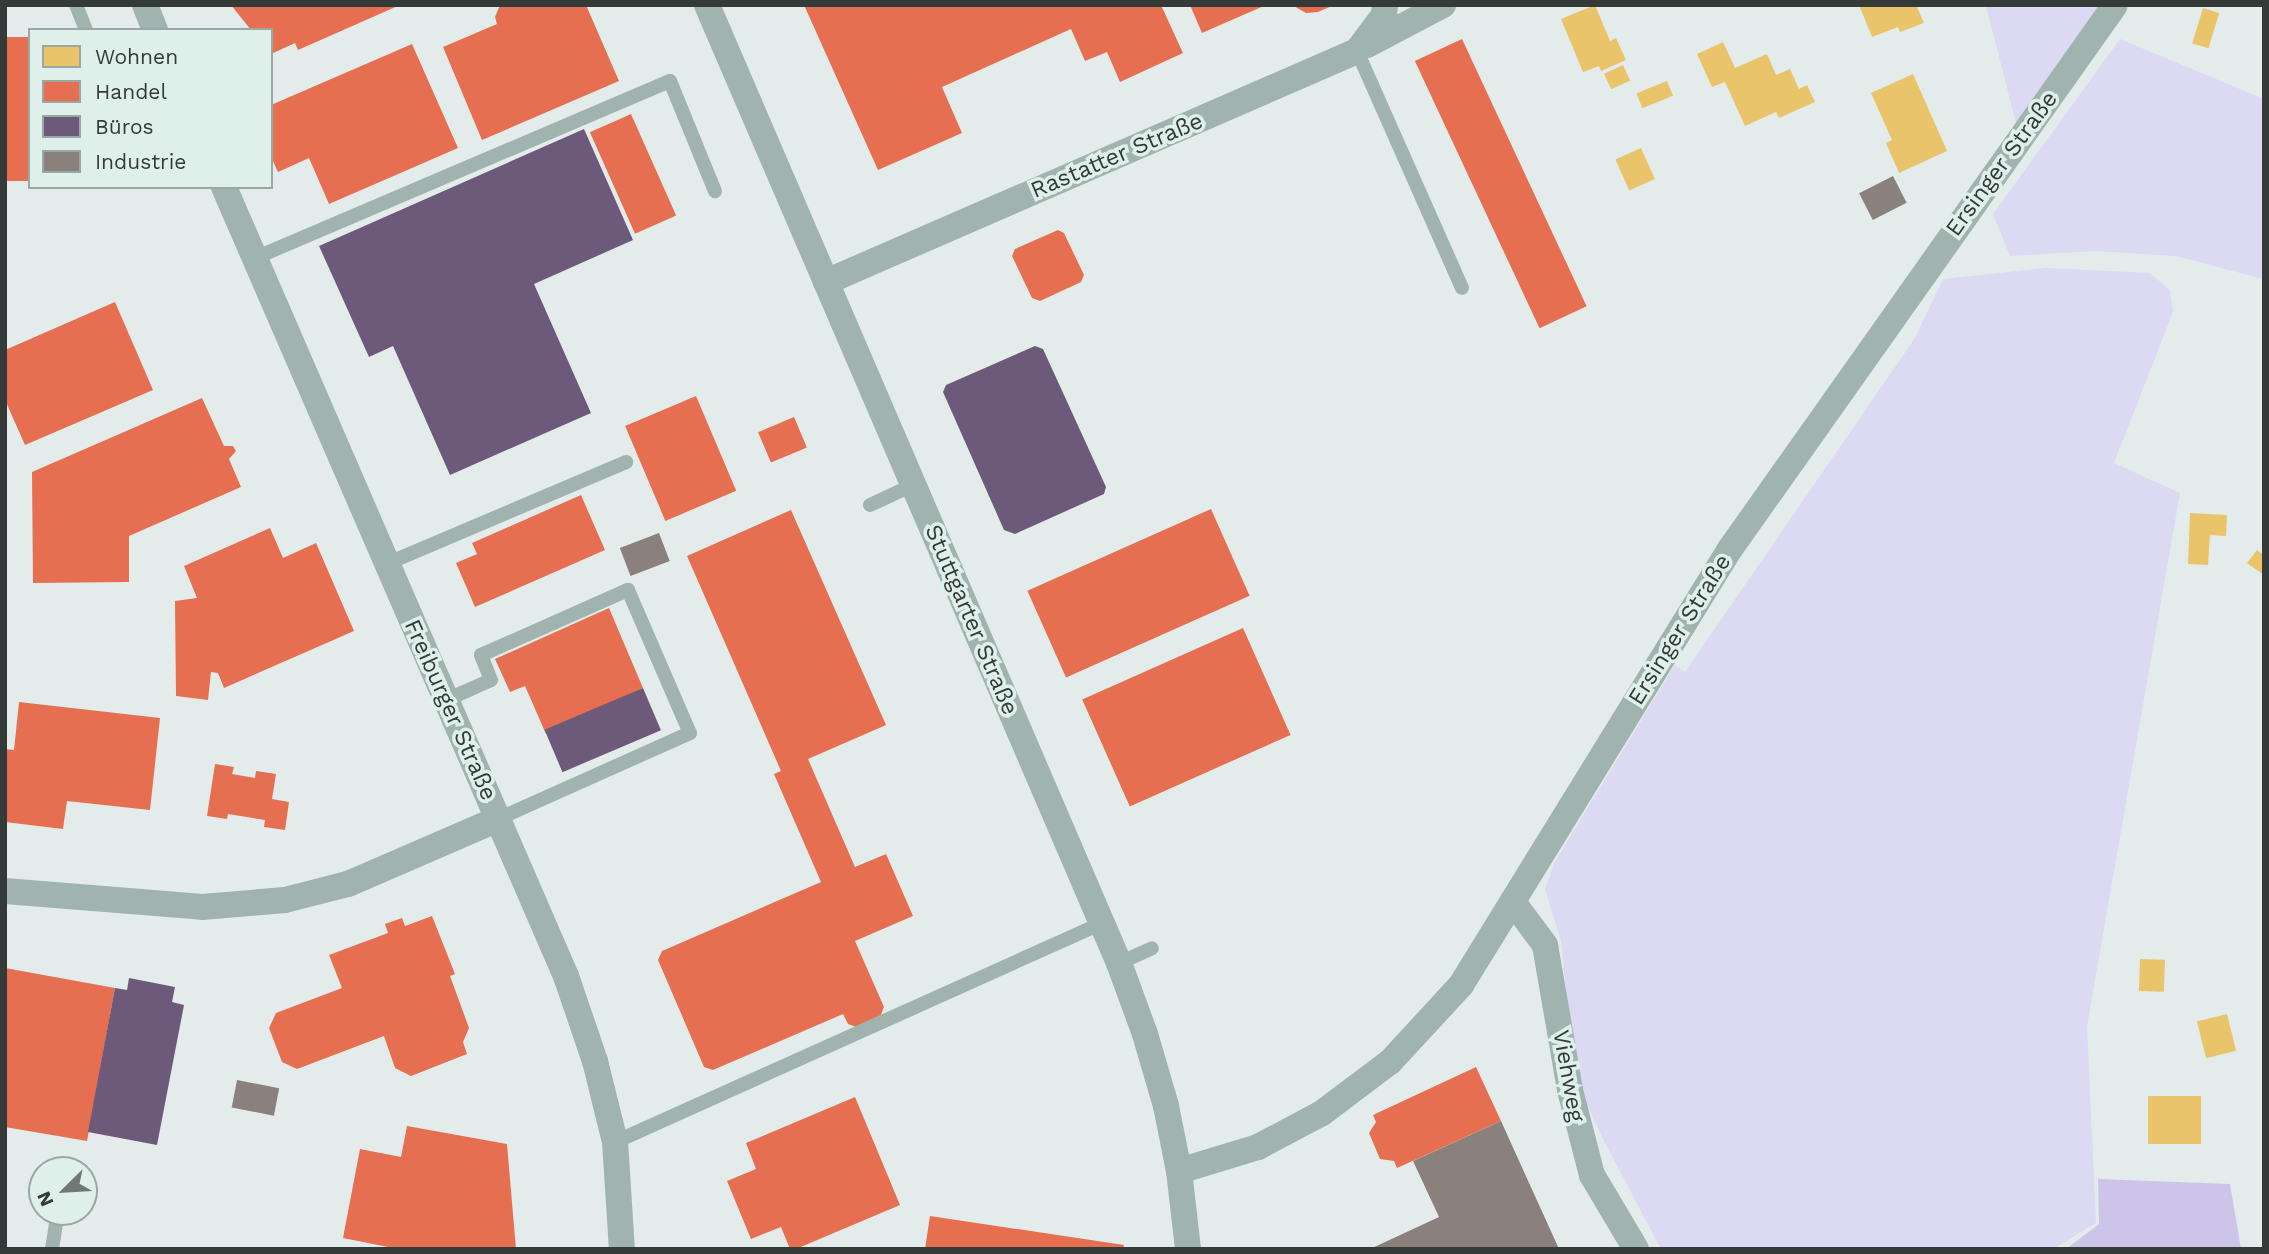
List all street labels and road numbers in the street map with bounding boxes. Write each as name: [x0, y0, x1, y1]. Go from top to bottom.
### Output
street label: Ersinger Straße: [1940, 86, 2064, 242]
street label: Rastatter Straße: [1027, 107, 1207, 205]
street label: Stuttgarter Straße: [918, 521, 1024, 719]
street label: Ersinger Straße: [1623, 549, 1737, 711]
street label: Freiburger Straße: [398, 615, 502, 805]
street label: Viehweg: [1546, 1028, 1590, 1124]

